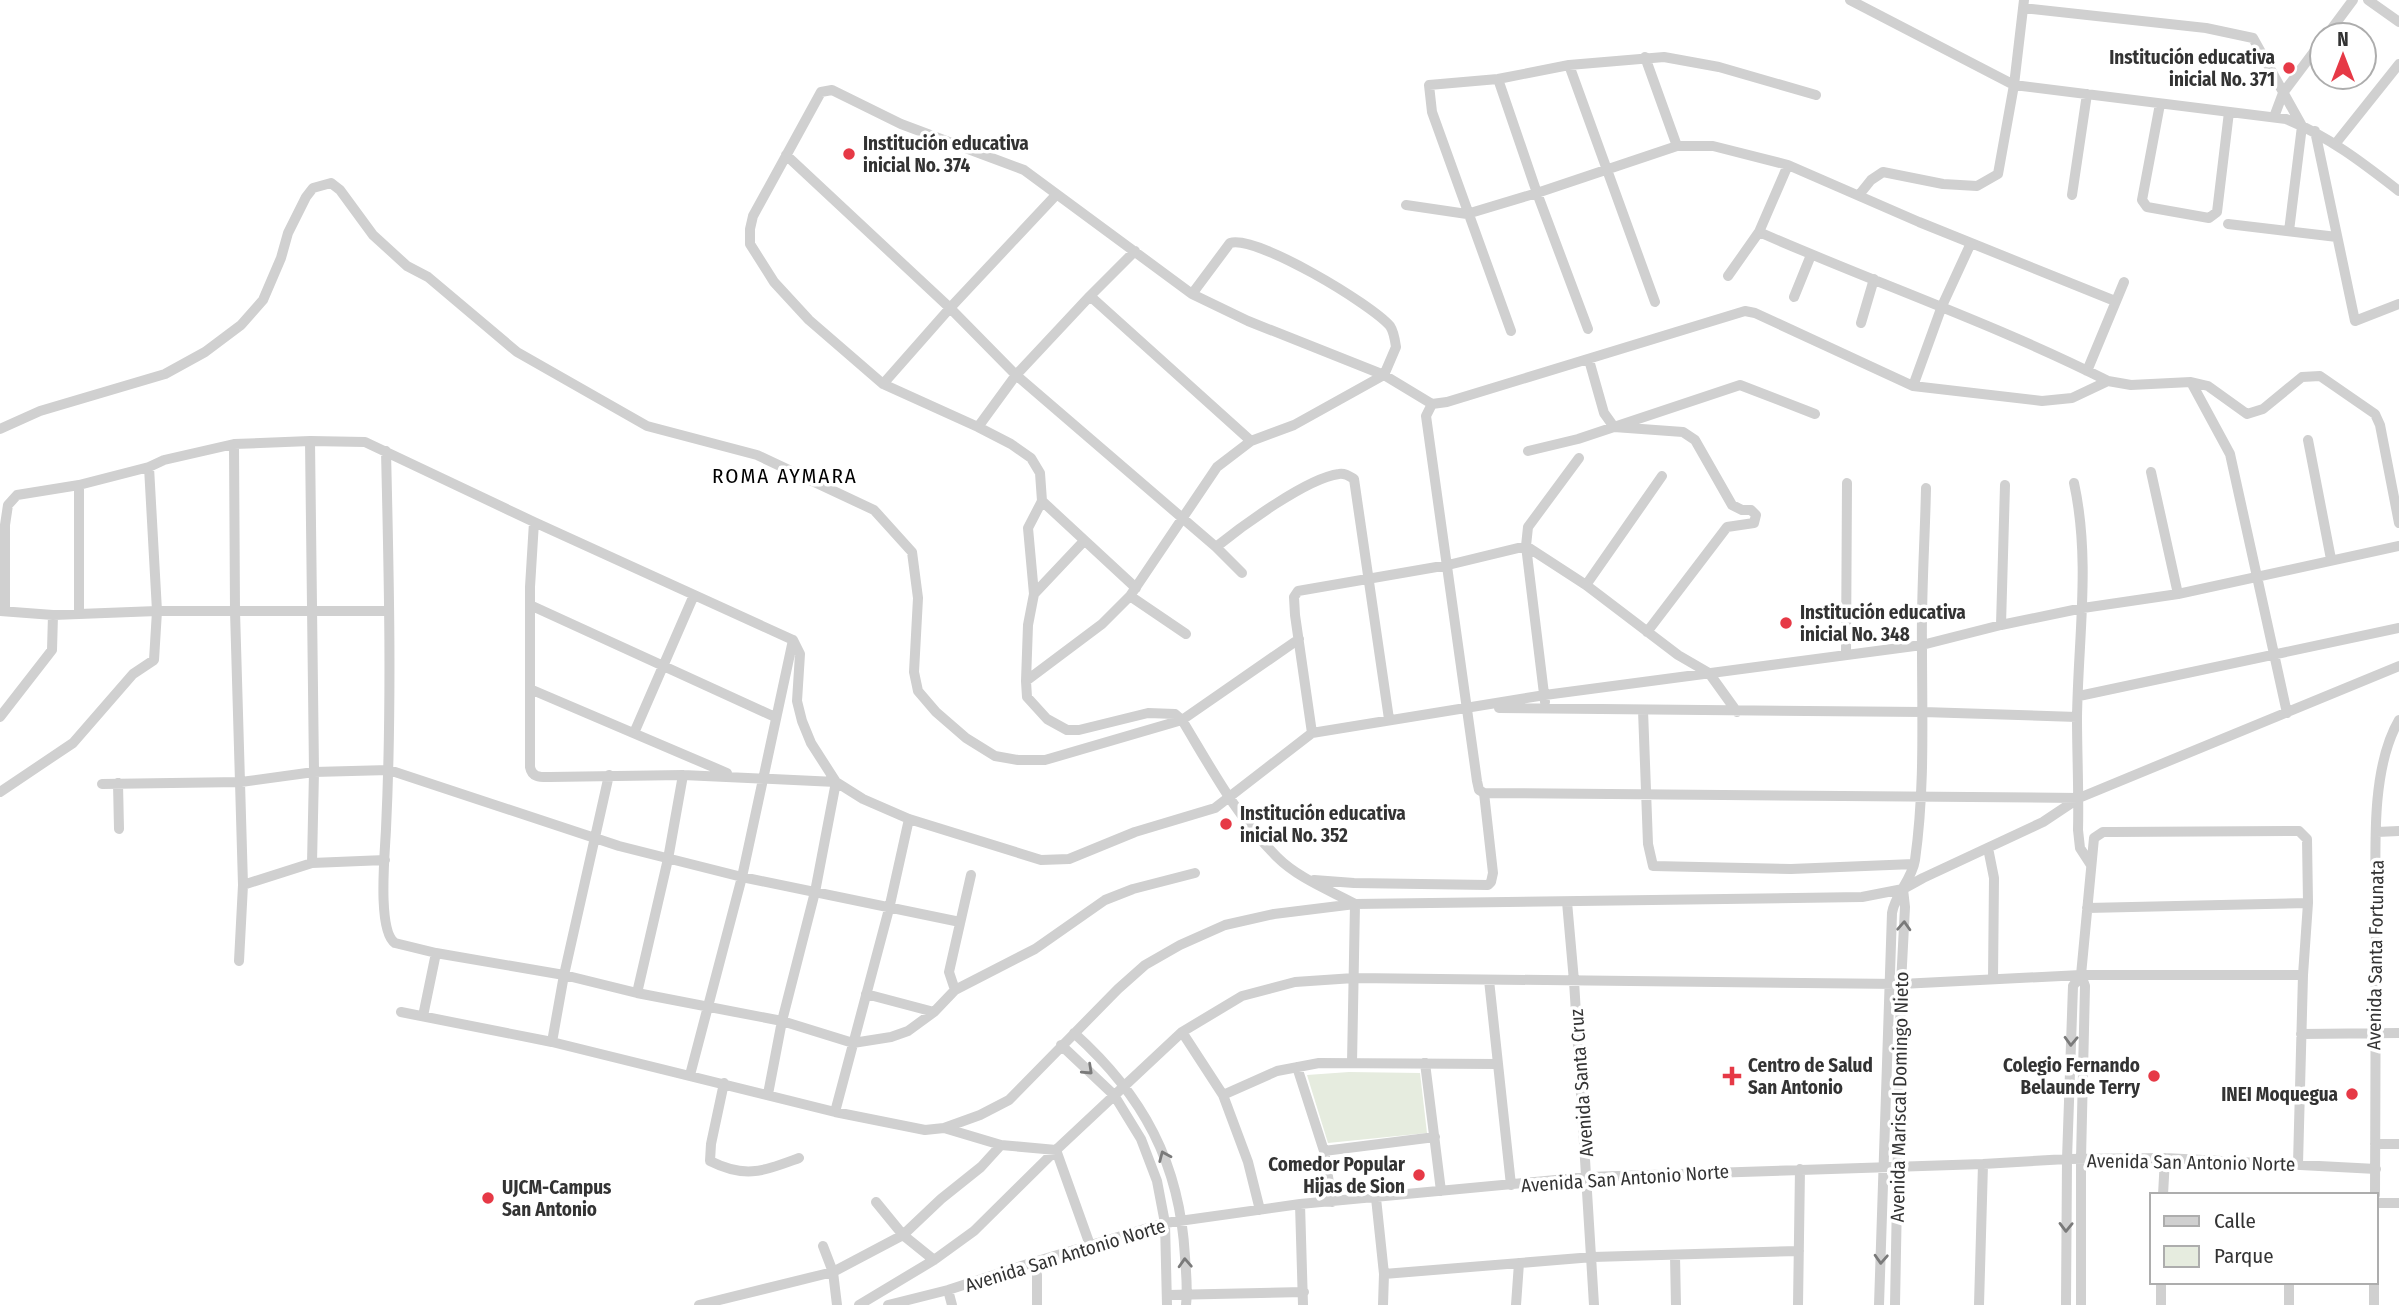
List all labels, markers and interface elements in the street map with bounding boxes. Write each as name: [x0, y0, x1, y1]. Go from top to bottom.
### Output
north arrow: [2308, 21, 2378, 91]
text: N: [2337, 28, 2349, 51]
place label: Institución educativa inicial No. 371: [2109, 46, 2275, 91]
marker: Institución educativa inicial No. 371: [2281, 60, 2297, 76]
place label: Institución educativa inicial No. 374: [863, 132, 1029, 177]
marker: Institución educativa inicial No. 374: [841, 146, 857, 162]
district label: ROMA AYMARA: [712, 463, 858, 489]
place label: Institución educativa inicial No. 348: [1800, 601, 1966, 646]
marker: Institución educativa inicial No. 348: [1778, 615, 1794, 631]
place label: Institución educativa inicial No. 352: [1240, 802, 1406, 847]
marker: Institución educativa inicial No. 352: [1218, 816, 1234, 832]
street label: Avenida Santa Fortunata: [2362, 860, 2389, 1050]
one-way arrow: [1896, 920, 1911, 931]
street label: Avenida Mariscal Domingo Nieto: [1886, 972, 1913, 1222]
street label: Avenida Santa Cruz: [1565, 1008, 1598, 1158]
one-way arrow: [2063, 1036, 2079, 1046]
place label: Centro de Salud San Antonio: [1748, 1054, 1873, 1099]
place label: Colegio Fernando Belaunde Terry: [2003, 1054, 2141, 1099]
one-way arrow: [1079, 1062, 1092, 1074]
marker: Centro de Salud San Antonio: [1722, 1066, 1742, 1086]
marker: Colegio Fernando Belaunde Terry: [2146, 1068, 2162, 1084]
place label: INEI Moquegua: [2221, 1083, 2338, 1106]
marker: INEI Moquegua: [2344, 1086, 2360, 1102]
street label: Avenida San Antonio Norte: [2087, 1149, 2295, 1176]
one-way arrow: [1158, 1150, 1172, 1163]
place label: Comedor Popular Hijas de Sion: [1268, 1153, 1406, 1198]
street label: Avenida San Antonio Norte: [1520, 1160, 1730, 1197]
marker: Comedor Popular Hijas de Sion: [1411, 1167, 1427, 1183]
place label: UJCM-Campus San Antonio: [502, 1176, 612, 1221]
marker: UJCM-Campus San Antonio: [480, 1190, 496, 1206]
legend: [2150, 1193, 2378, 1284]
text: Calle: [2214, 1208, 2256, 1234]
street label: Avenida San Antonio Norte: [962, 1214, 1168, 1297]
one-way arrow: [2059, 1222, 2074, 1233]
text: Parque: [2214, 1243, 2274, 1269]
one-way arrow: [1873, 1253, 1888, 1264]
one-way arrow: [1178, 1257, 1193, 1268]

